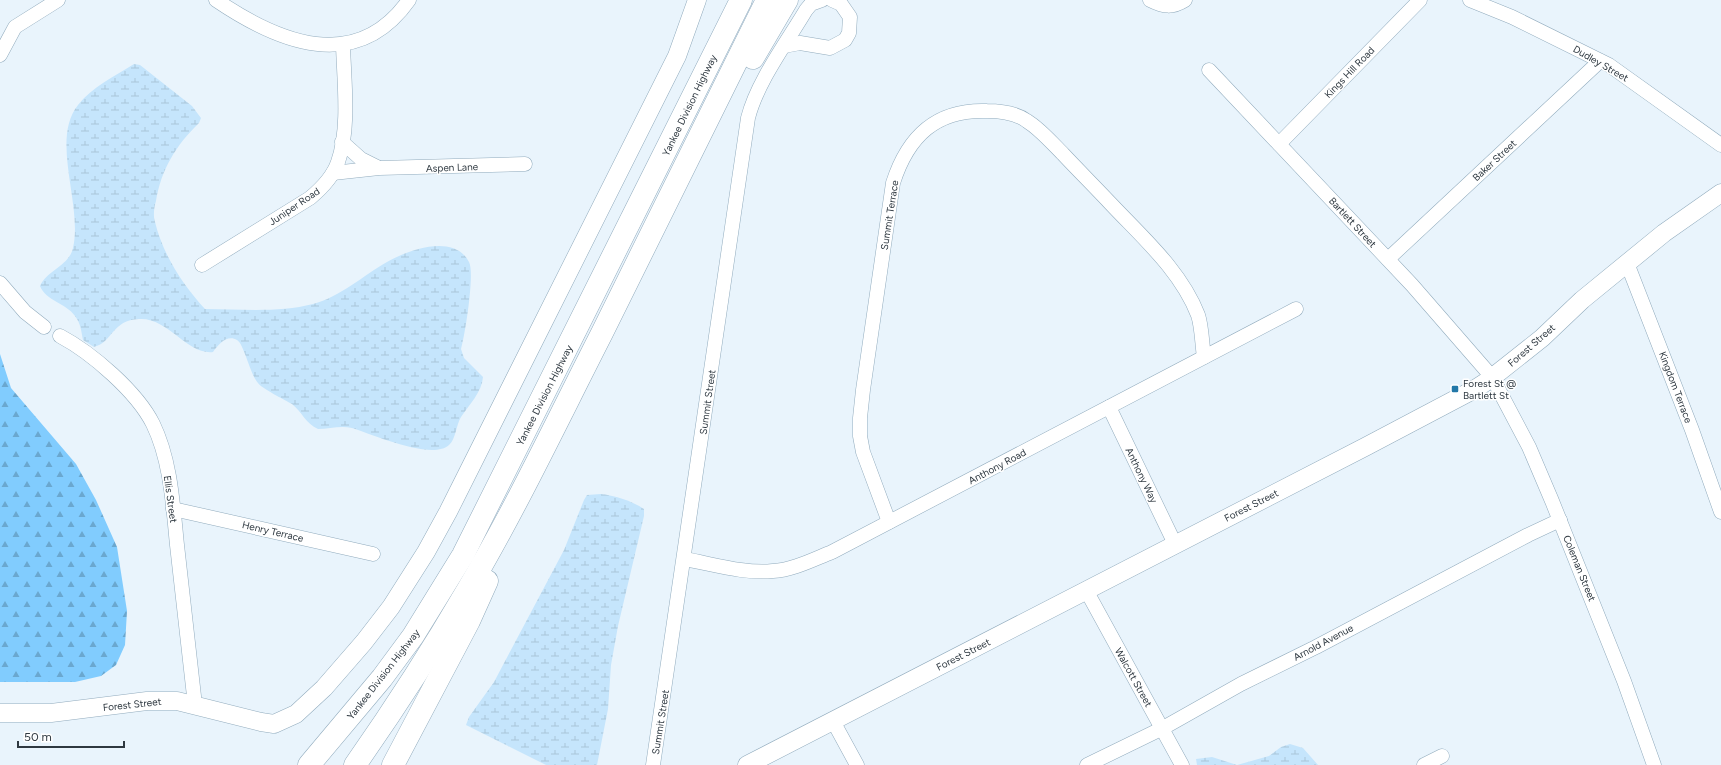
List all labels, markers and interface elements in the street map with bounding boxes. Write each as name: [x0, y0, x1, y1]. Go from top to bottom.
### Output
street label: Dudley Street: [1571, 42, 1631, 85]
street label: Kings Hill Road: [1322, 44, 1377, 101]
street label: Yankee Division Highway: [659, 52, 720, 158]
street label: Baker Street: [1470, 137, 1519, 184]
street label: Aspen Lane: [426, 160, 479, 175]
street label: Summit Terrace: [878, 179, 902, 251]
street label: Juniper Road: [266, 184, 322, 228]
street label: Bartlett Street: [1326, 194, 1379, 250]
street label: Forest Street: [1505, 321, 1558, 370]
street label: Yankee Division Highway: [513, 342, 576, 448]
street label: Kingdom Terrace: [1656, 350, 1695, 425]
street label: Summit Street: [697, 369, 719, 435]
place label: Forest St @ Bartlett St: [1463, 377, 1516, 402]
marker: Forest St @ Bartlett St: [1450, 384, 1460, 394]
street label: Anthony Way: [1123, 445, 1161, 506]
street label: Anthony Road: [966, 446, 1029, 487]
street label: Ellis Street: [161, 475, 180, 524]
street label: Forest Street: [1222, 486, 1281, 525]
street label: Henry Terrace: [241, 518, 305, 545]
street label: Coleman Street: [1560, 533, 1599, 603]
street label: Arnold Avenue: [1291, 621, 1356, 664]
street label: Yankee Division Highway: [344, 626, 423, 722]
street label: Forest Street: [934, 635, 993, 674]
street label: Walcott Street: [1112, 645, 1155, 709]
street label: Summit Street: [649, 689, 672, 755]
street label: Forest Street: [102, 695, 162, 714]
scale bar: [18, 723, 124, 749]
text: 50 m: [24, 730, 52, 744]

